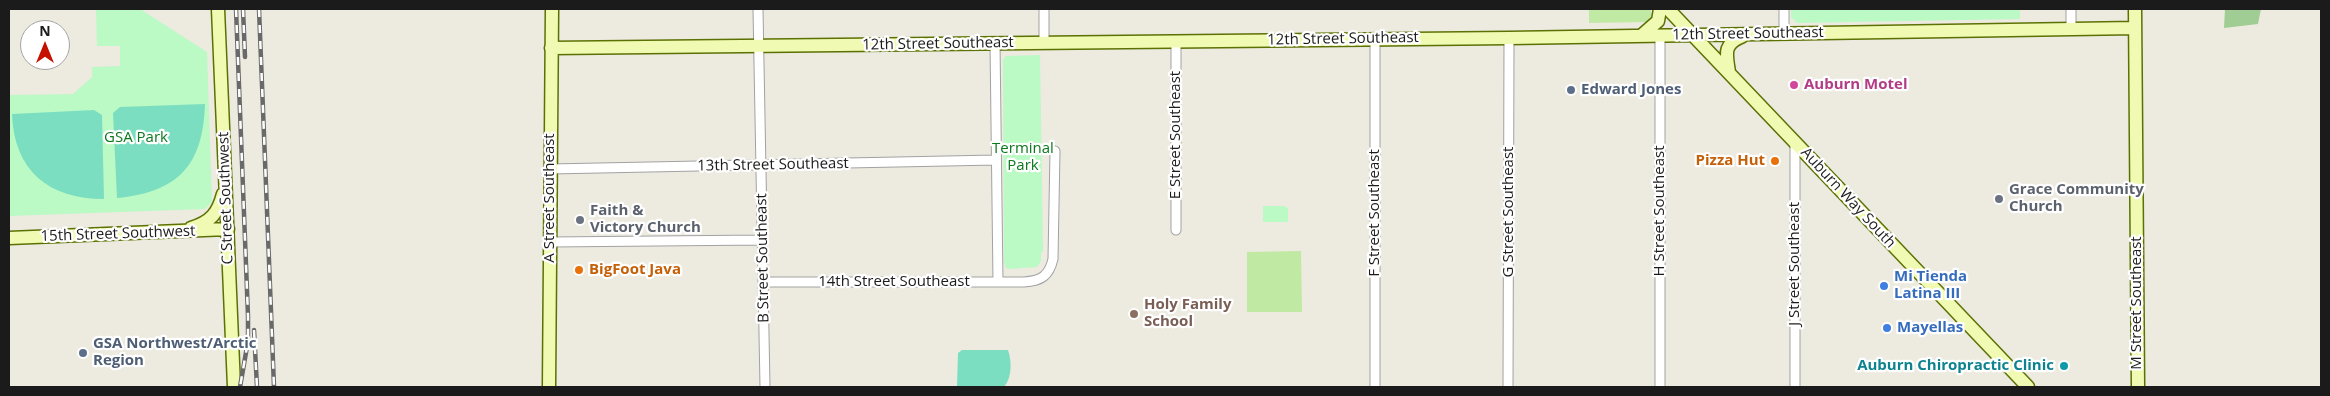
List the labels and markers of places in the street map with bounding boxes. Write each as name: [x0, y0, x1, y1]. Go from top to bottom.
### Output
place label: Auburn Motel: [1804, 76, 1908, 94]
marker: Auburn Motel: [1788, 79, 1800, 91]
place label: Edward Jones: [1581, 81, 1681, 99]
marker: Edward Jones: [1565, 84, 1577, 96]
place label: Pizza Hut: [1696, 152, 1765, 170]
marker: Pizza Hut: [1769, 155, 1781, 167]
place label: Grace Community Church: [2009, 181, 2144, 216]
marker: Grace Community Church: [1993, 193, 2005, 205]
place label: Faith & Victory Church: [590, 202, 701, 237]
marker: Faith & Victory Church: [574, 214, 586, 226]
place label: BigFoot Java: [589, 261, 681, 279]
marker: BigFoot Java: [573, 264, 585, 276]
place label: Mi Tienda Latina III: [1894, 268, 1967, 303]
marker: Mi Tienda Latina III: [1878, 280, 1890, 292]
place label: Holy Family School: [1144, 296, 1231, 331]
marker: Holy Family School: [1128, 308, 1140, 320]
place label: Mayellas: [1897, 319, 1963, 337]
marker: Mayellas: [1881, 322, 1893, 334]
place label: GSA Northwest/Arctic Region: [93, 335, 257, 370]
marker: GSA Northwest/Arctic Region: [77, 347, 89, 359]
place label: Auburn Chiropractic Clinic: [1857, 357, 2054, 375]
marker: Auburn Chiropractic Clinic: [2058, 360, 2070, 372]

